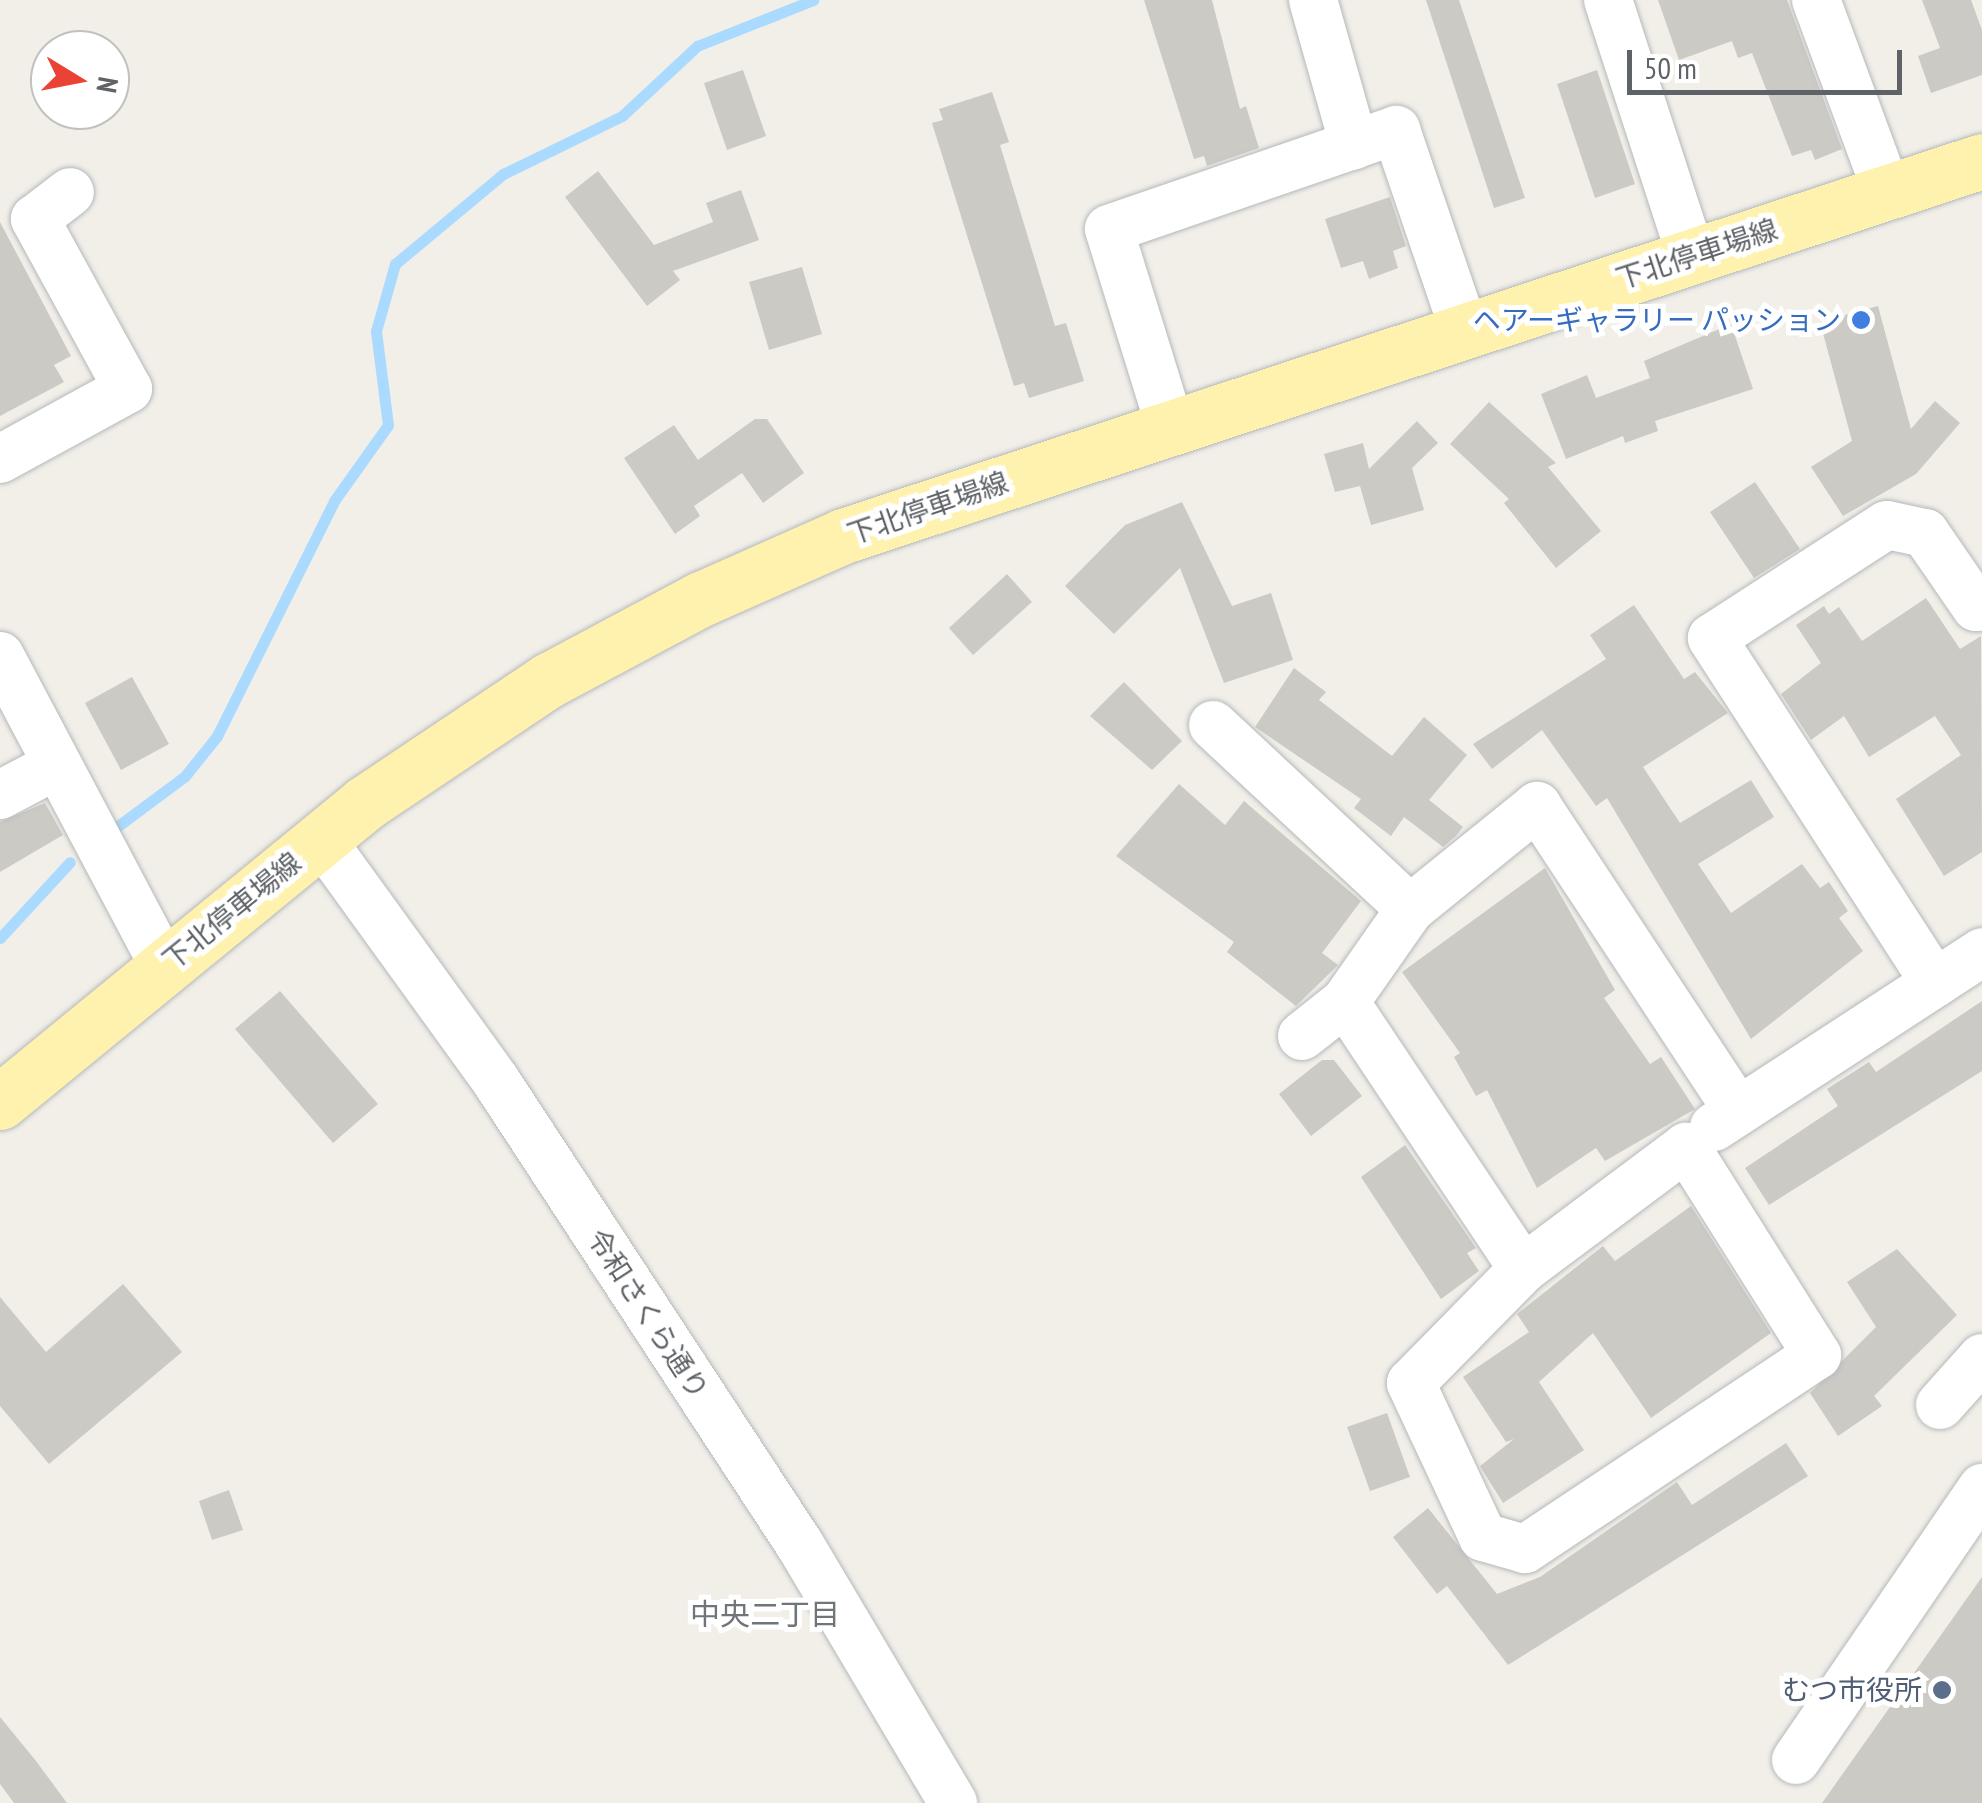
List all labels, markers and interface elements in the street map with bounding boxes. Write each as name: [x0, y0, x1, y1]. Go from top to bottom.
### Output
north arrow: [30, 30, 130, 130]
scale bar: [1632, 30, 1907, 92]
text: 50 m: [1644, 48, 1697, 87]
text: N: [89, 74, 128, 96]
street label: 下北停車場線: [1612, 212, 1782, 296]
place label: ヘアーギャラリー パッション: [1473, 303, 1841, 337]
marker: ヘアーギャラリー パッション: [1850, 309, 1872, 331]
street label: 下北停車場線: [843, 465, 1013, 551]
street label: 下北停車場線: [156, 845, 308, 977]
street label: 令和さくら通り: [581, 1223, 715, 1405]
district label: 中央二丁目: [690, 1596, 840, 1632]
place label: むつ市役所: [1782, 1673, 1922, 1707]
marker: むつ市役所: [1931, 1679, 1953, 1701]

